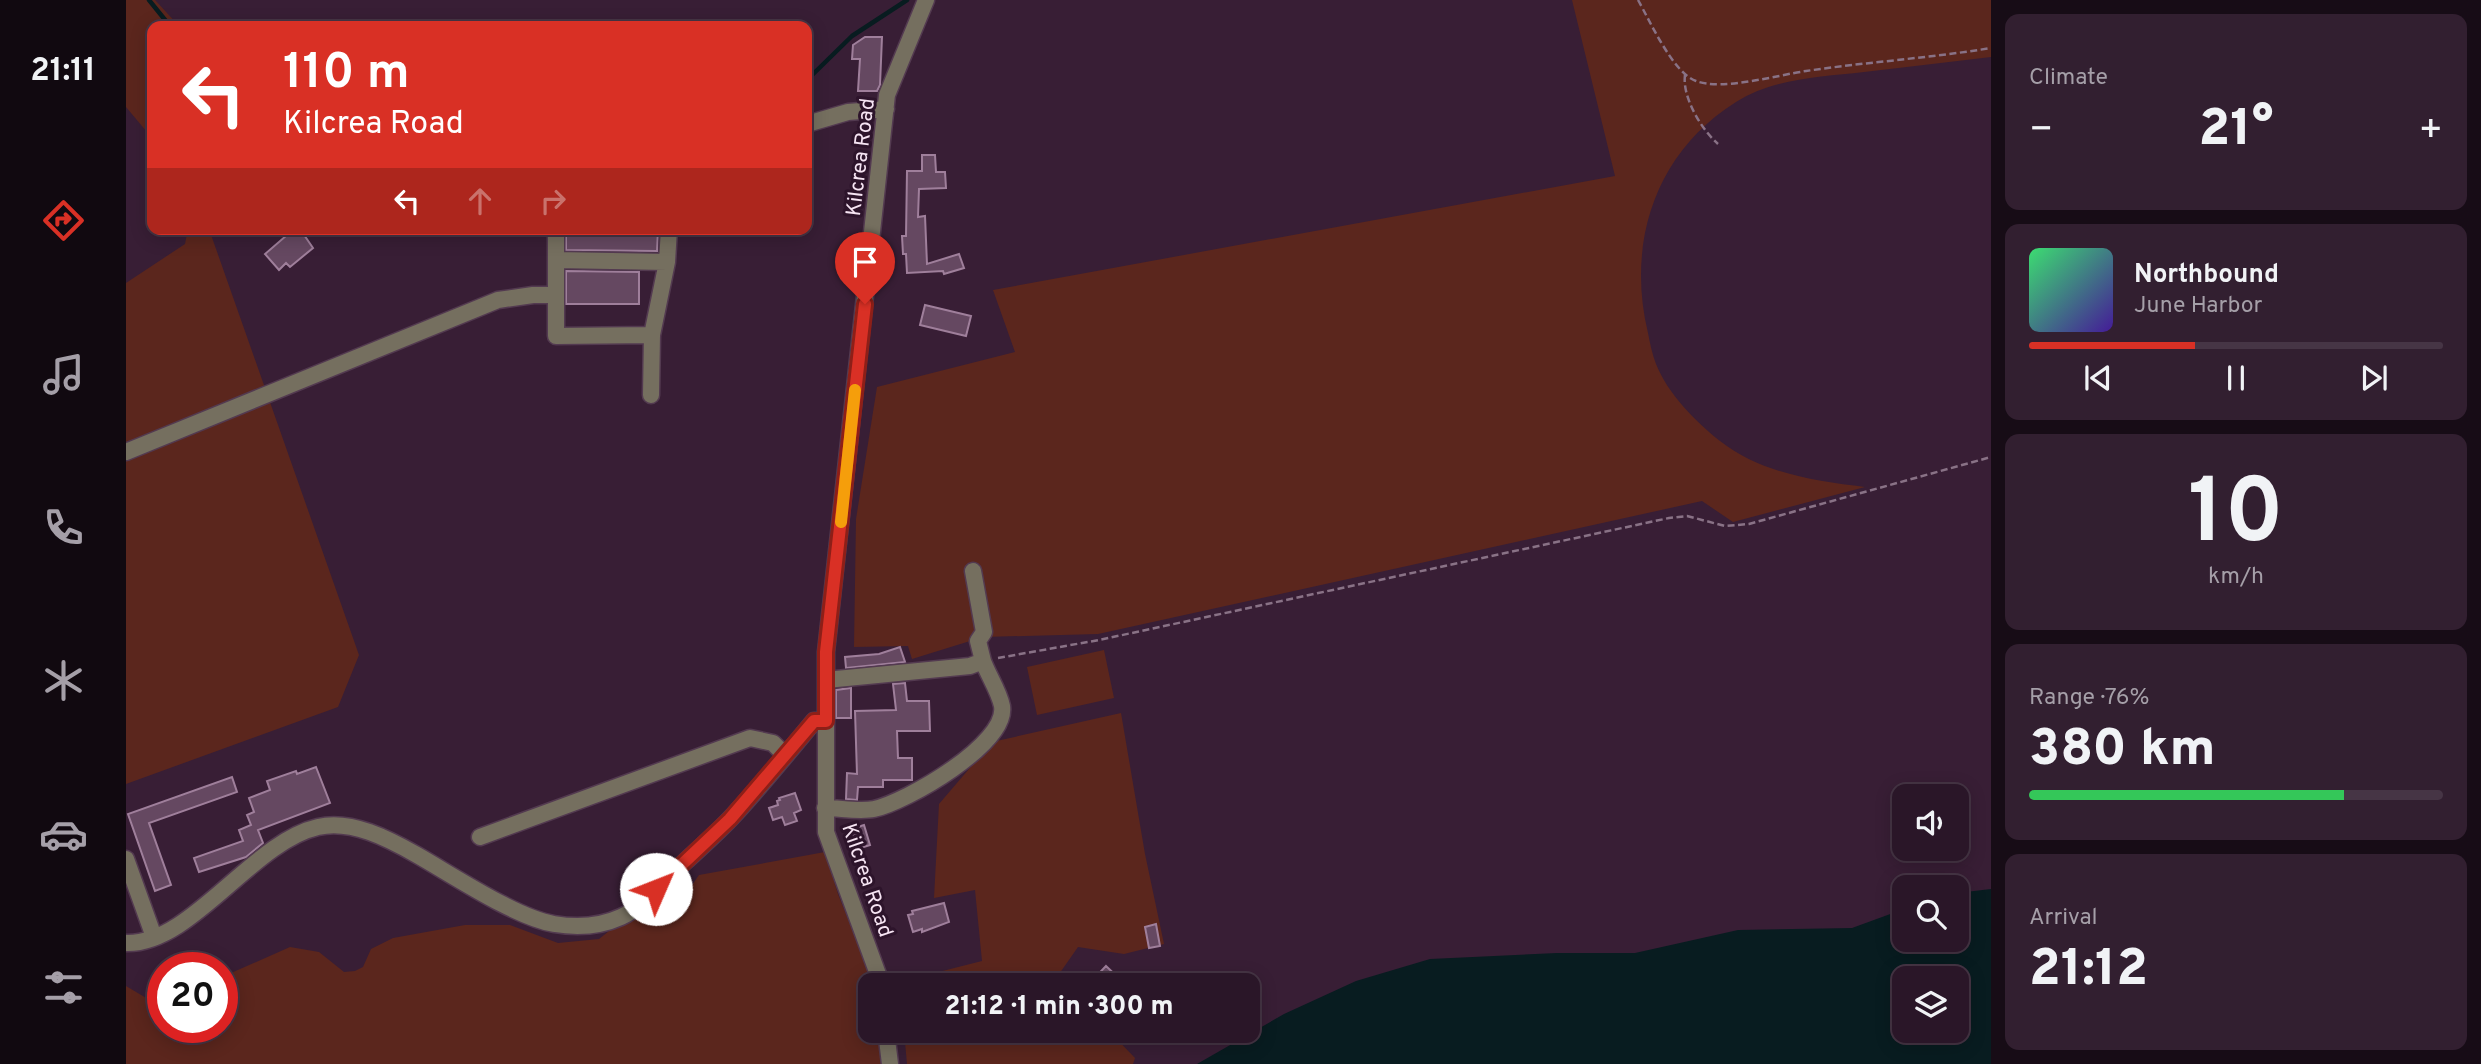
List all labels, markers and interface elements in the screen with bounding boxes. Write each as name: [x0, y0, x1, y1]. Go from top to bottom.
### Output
text: 110 m: [283, 44, 410, 106]
icon: left: [168, 49, 259, 140]
text: 21:11: [30, 52, 96, 92]
text: Climate: [2029, 64, 2108, 93]
street label: Kilcrea Road: [841, 97, 882, 218]
text: 21°: [2199, 98, 2273, 164]
text: Kilcrea Road: [283, 105, 464, 145]
text: −: [2029, 107, 2054, 156]
text: +: [2418, 107, 2443, 156]
icon: left: [388, 182, 426, 220]
icon: ahead: [461, 182, 499, 220]
icon: right: [534, 182, 572, 220]
icon: directions: [39, 196, 88, 245]
pin: [835, 232, 895, 304]
icon: arrive: [846, 243, 884, 281]
text: Northbound: [2134, 259, 2279, 292]
text: June Harbor: [2134, 292, 2262, 321]
icon: music: [39, 350, 88, 399]
icon: previous: [2079, 359, 2117, 397]
icon: pause: [2217, 359, 2255, 397]
icon: next: [2355, 359, 2393, 397]
text: 10: [2188, 460, 2284, 575]
icon: phone: [39, 503, 88, 552]
text: km/h: [2208, 563, 2264, 592]
icon: climate: [39, 656, 88, 705]
text: Range · 76%: [2029, 684, 2149, 713]
text: 380 km: [2029, 718, 2216, 784]
map controls: [1892, 784, 1969, 1043]
button: sound: [1892, 784, 1969, 861]
icon: car: [39, 810, 88, 859]
street label: Kilcrea Road: [834, 820, 899, 941]
position arrow: [619, 852, 693, 926]
button: search: [1892, 875, 1969, 952]
text: Arrival: [2029, 904, 2098, 933]
text: 21:12: [2029, 938, 2148, 1004]
speed limit sign: 20: [147, 952, 238, 1043]
icon: filters: [39, 963, 88, 1012]
button: layers: [1892, 966, 1969, 1043]
text: 21:12 · 1 min · 300 m: [944, 991, 1174, 1024]

